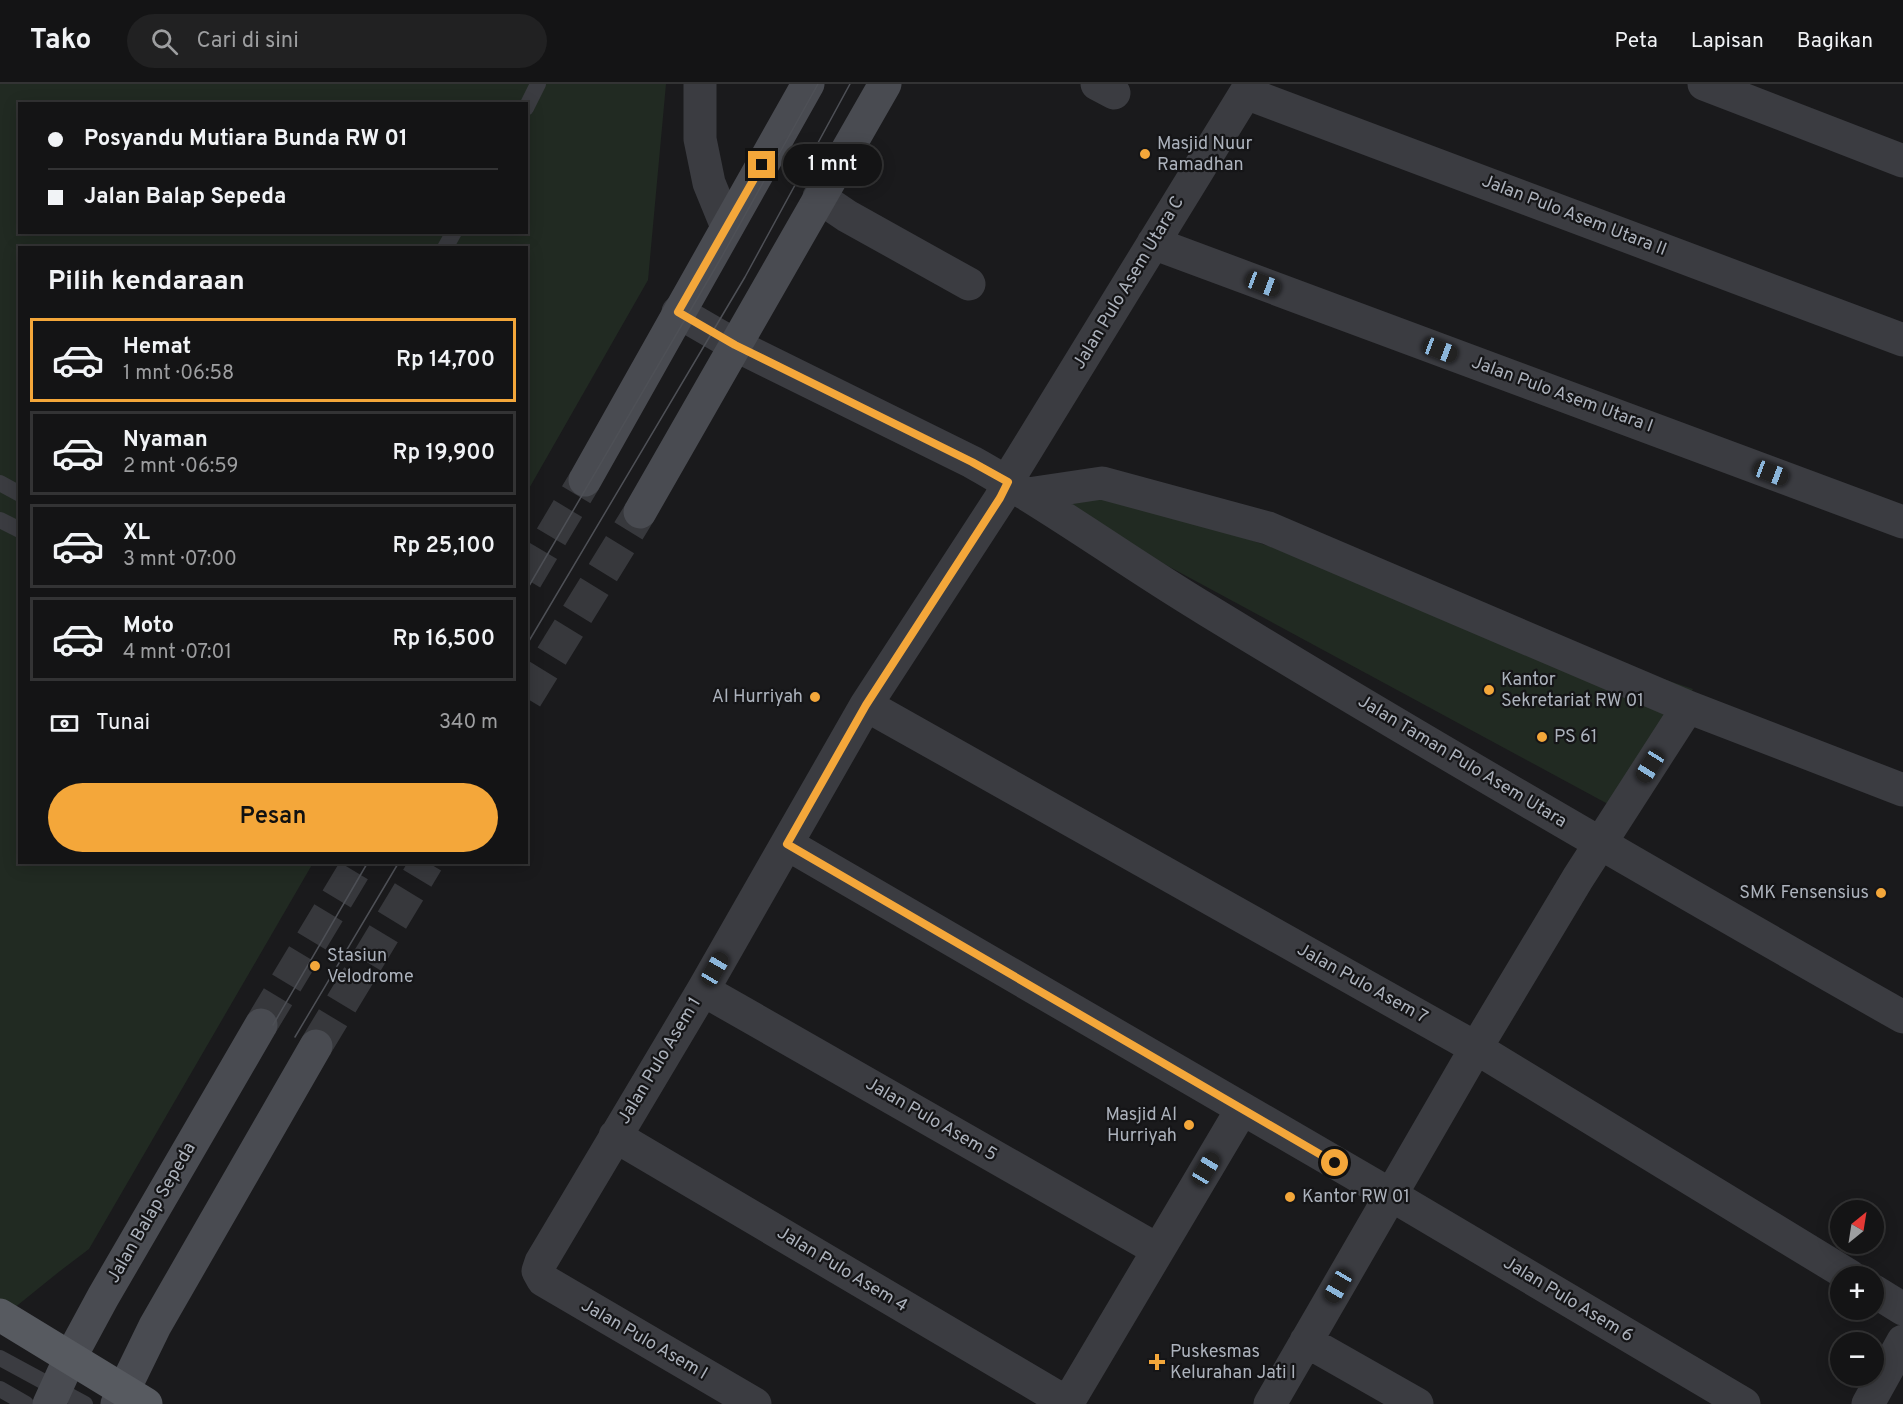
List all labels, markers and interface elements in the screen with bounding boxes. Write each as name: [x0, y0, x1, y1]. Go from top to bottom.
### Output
search box: [127, 14, 547, 68]
text: Tako: [30, 23, 91, 59]
icon: search: [148, 25, 181, 58]
text: Cari di sini: [196, 28, 299, 55]
text: Peta: [1615, 28, 1658, 55]
text: Lapisan: [1691, 28, 1764, 55]
text: Bagikan: [1797, 28, 1873, 55]
text: Posyandu Mutiara Bunda RW 01: [84, 126, 408, 153]
place label: Masjid Nuur Ramadhan: [1157, 133, 1252, 177]
callout: 1 mnt: [783, 144, 882, 186]
marker: Masjid Nuur Ramadhan: [1138, 147, 1152, 161]
route end: [748, 151, 775, 178]
text: 1 mnt: [808, 152, 857, 178]
street label: Jalan Pulo Asem Utara II: [1478, 170, 1670, 262]
text: Jalan Balap Sepeda: [84, 184, 286, 211]
street label: Jalan Pulo Asem Utara C: [1068, 192, 1190, 374]
text: Pilih kendaraan: [48, 265, 245, 299]
car: [1243, 269, 1283, 299]
icon: car: [51, 333, 105, 387]
text: Hemat: [123, 334, 191, 361]
car: [1420, 335, 1460, 365]
text: Rp 14,700: [396, 347, 495, 374]
street label: Jalan Pulo Asem Utara I: [1468, 351, 1656, 439]
text: 1 mnt · 06:58: [123, 361, 234, 387]
icon: car: [51, 426, 105, 480]
text: Nyaman: [123, 427, 208, 454]
text: Rp 19,900: [393, 440, 495, 467]
text: 2 mnt · 06:59: [123, 454, 239, 480]
car: [1751, 458, 1791, 488]
icon: car: [51, 519, 105, 573]
text: XL: [123, 520, 150, 547]
text: Rp 25,100: [392, 533, 495, 560]
text: 3 mnt · 07:00: [123, 547, 237, 573]
icon: car: [51, 612, 105, 666]
text: Moto: [123, 613, 174, 640]
text: Rp 16,500: [393, 626, 495, 653]
text: 4 mnt · 07:01: [123, 640, 232, 666]
place label: Kantor Sekretariat RW 01: [1501, 669, 1644, 713]
marker: Kantor Sekretariat RW 01: [1482, 683, 1496, 697]
place label: Al Hurriyah: [712, 686, 803, 709]
marker: Al Hurriyah: [808, 690, 822, 704]
street label: Jalan Taman Pulo Asem Utara: [1353, 690, 1571, 834]
icon: cash: [48, 707, 81, 740]
text: Tunai: [96, 710, 150, 737]
text: 340 m: [439, 710, 498, 736]
place label: PS 61: [1554, 726, 1597, 749]
marker: PS 61: [1535, 730, 1549, 744]
car: [1633, 746, 1667, 786]
button: Pesan: [48, 783, 498, 852]
place label: SMK Fensensius: [1739, 882, 1869, 905]
marker: SMK Fensensius: [1874, 886, 1888, 900]
street label: Jalan Pulo Asem 7: [1293, 939, 1431, 1029]
place label: Stasiun Velodrome: [327, 945, 414, 989]
car: [698, 949, 732, 989]
marker: Stasiun Velodrome: [308, 959, 322, 973]
street label: Jalan Pulo Asem 1: [613, 993, 707, 1129]
street label: Jalan Pulo Asem 5: [861, 1073, 1001, 1167]
place label: Masjid Al Hurriyah: [1105, 1104, 1177, 1148]
marker: Masjid Al Hurriyah: [1182, 1118, 1196, 1132]
street label: Jalan Balap Sepeda: [102, 1139, 202, 1287]
car: [1189, 1149, 1223, 1189]
route start: [1321, 1149, 1348, 1176]
place label: Kantor RW 01: [1302, 1186, 1410, 1209]
marker: Kantor RW 01: [1283, 1190, 1297, 1204]
north arrow: [1830, 1200, 1884, 1254]
map controls: [1830, 1200, 1884, 1386]
street label: Jalan Pulo Asem 4: [772, 1222, 912, 1318]
street label: Jalan Pulo Asem 6: [1499, 1252, 1637, 1348]
car: [1321, 1266, 1355, 1306]
button: +: [1830, 1266, 1884, 1320]
street label: Jalan Pulo Asem I: [577, 1294, 711, 1386]
button: −: [1830, 1332, 1884, 1386]
place label: Puskesmas Kelurahan Jati I: [1170, 1341, 1296, 1385]
marker: Puskesmas Kelurahan Jati I: [1148, 1353, 1166, 1371]

